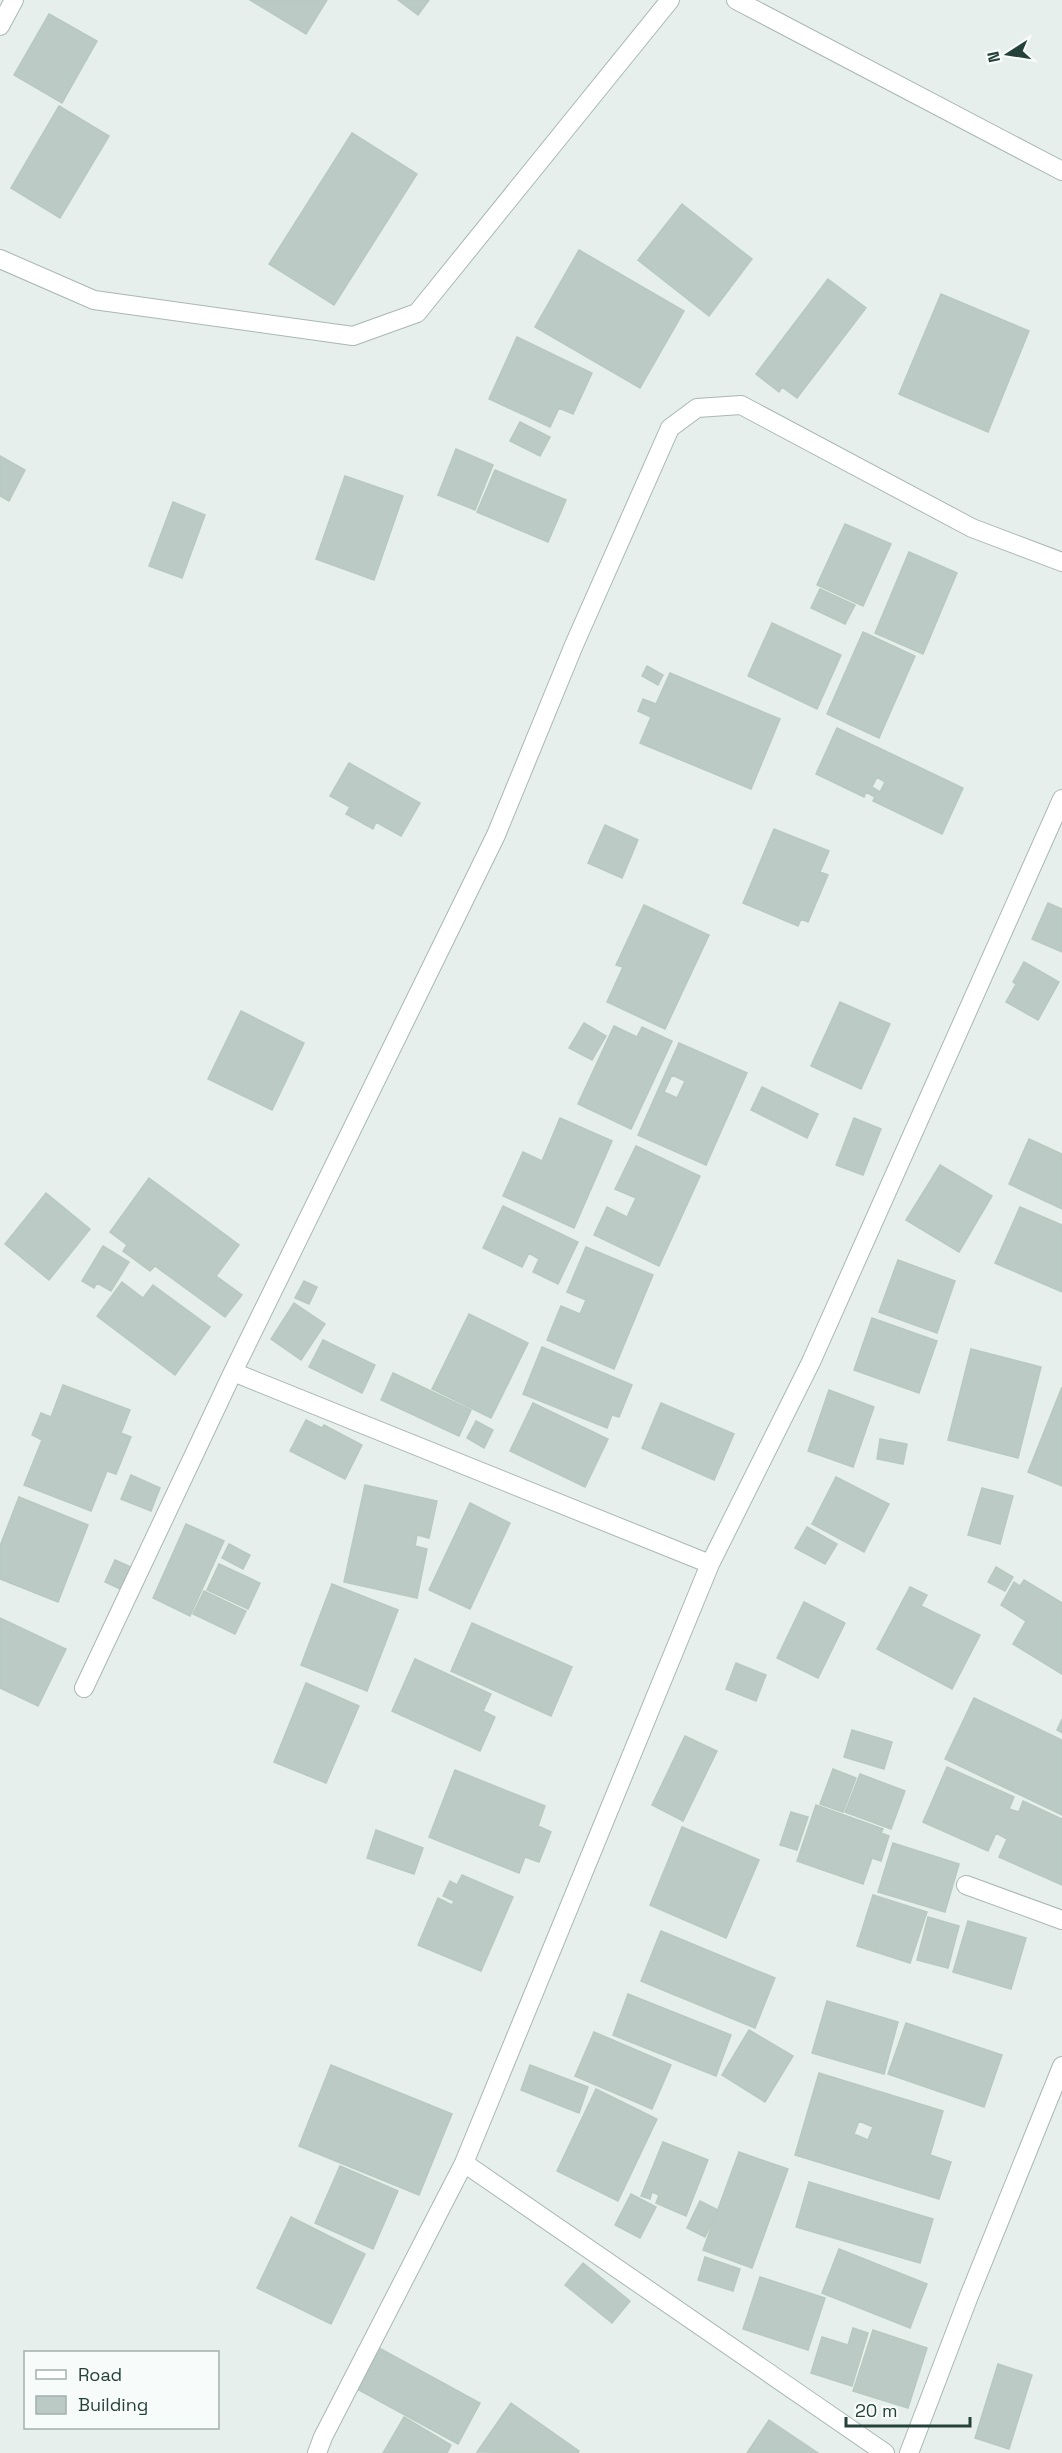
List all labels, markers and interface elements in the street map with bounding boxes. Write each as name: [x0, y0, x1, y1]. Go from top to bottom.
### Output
north arrow: [978, 24, 1038, 84]
text: N: [982, 50, 1005, 64]
legend: [24, 2351, 219, 2429]
text: Road: [78, 2363, 122, 2386]
scale bar: [846, 2390, 970, 2428]
text: Building: [78, 2393, 148, 2416]
text: 20 m: [855, 2399, 898, 2422]

